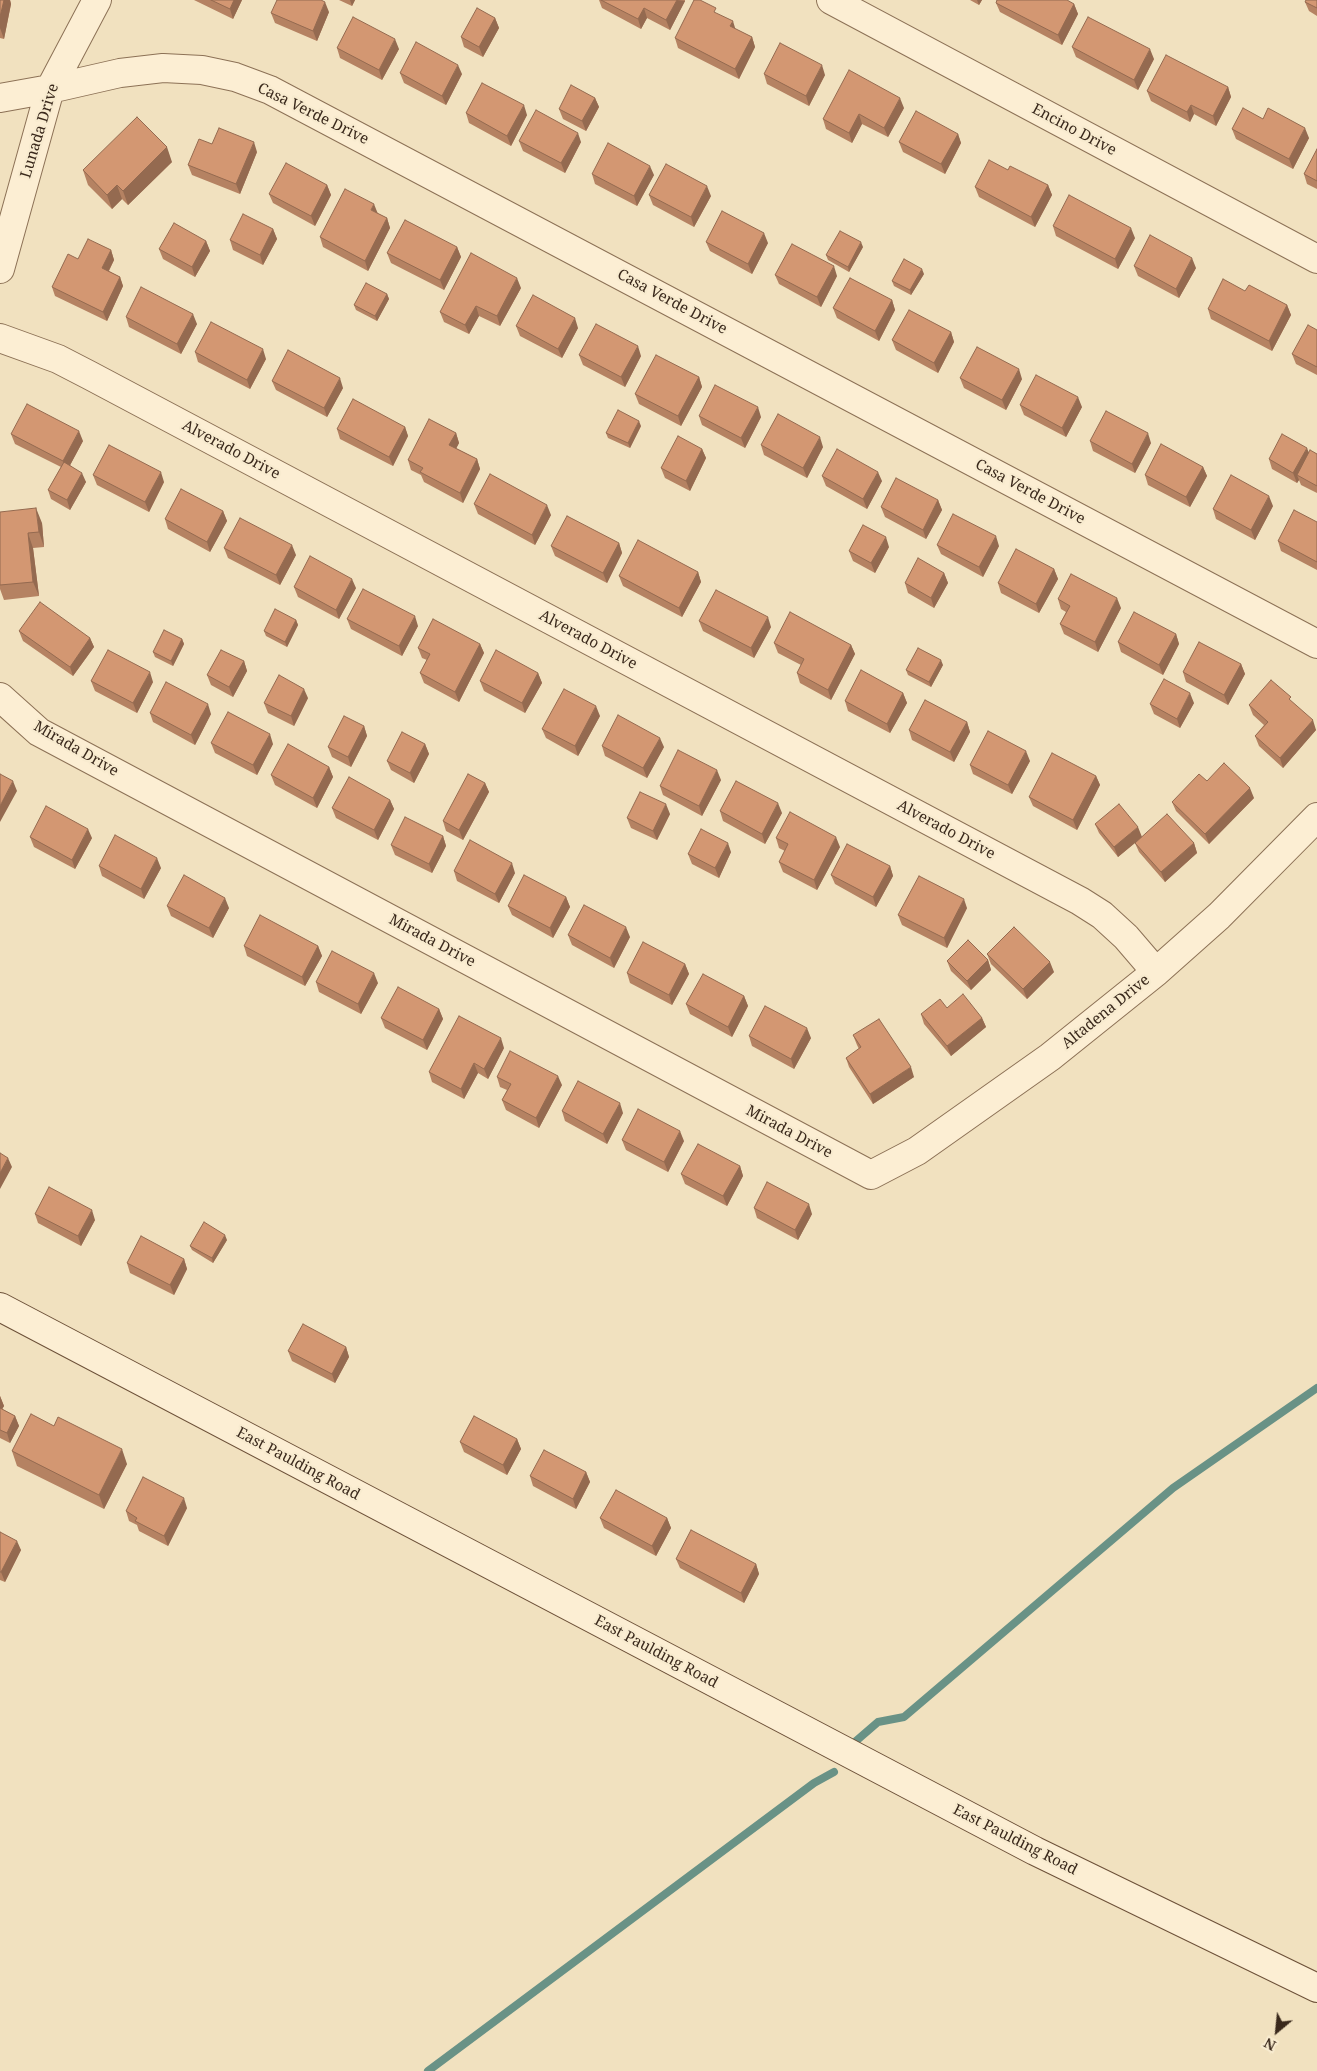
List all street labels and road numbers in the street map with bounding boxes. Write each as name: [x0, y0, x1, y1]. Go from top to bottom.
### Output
street label: Casa Verde Drive: [254, 79, 372, 149]
street label: Lunada Drive: [17, 81, 63, 181]
street label: Encino Drive: [1029, 100, 1119, 160]
street label: Casa Verde Drive: [614, 265, 730, 339]
street label: Alverado Drive: [179, 417, 283, 483]
street label: Casa Verde Drive: [972, 455, 1088, 529]
street label: Alverado Drive: [536, 607, 640, 673]
street label: Mirada Drive: [30, 717, 122, 781]
street label: Alverado Drive: [894, 797, 998, 863]
street label: Mirada Drive: [386, 911, 478, 971]
street label: Altadena Drive: [1058, 971, 1154, 1053]
street label: Mirada Drive: [743, 1102, 835, 1162]
street label: East Paulding Road: [233, 1424, 363, 1504]
street label: East Paulding Road: [591, 1612, 721, 1692]
street label: East Paulding Road: [950, 1801, 1080, 1879]

